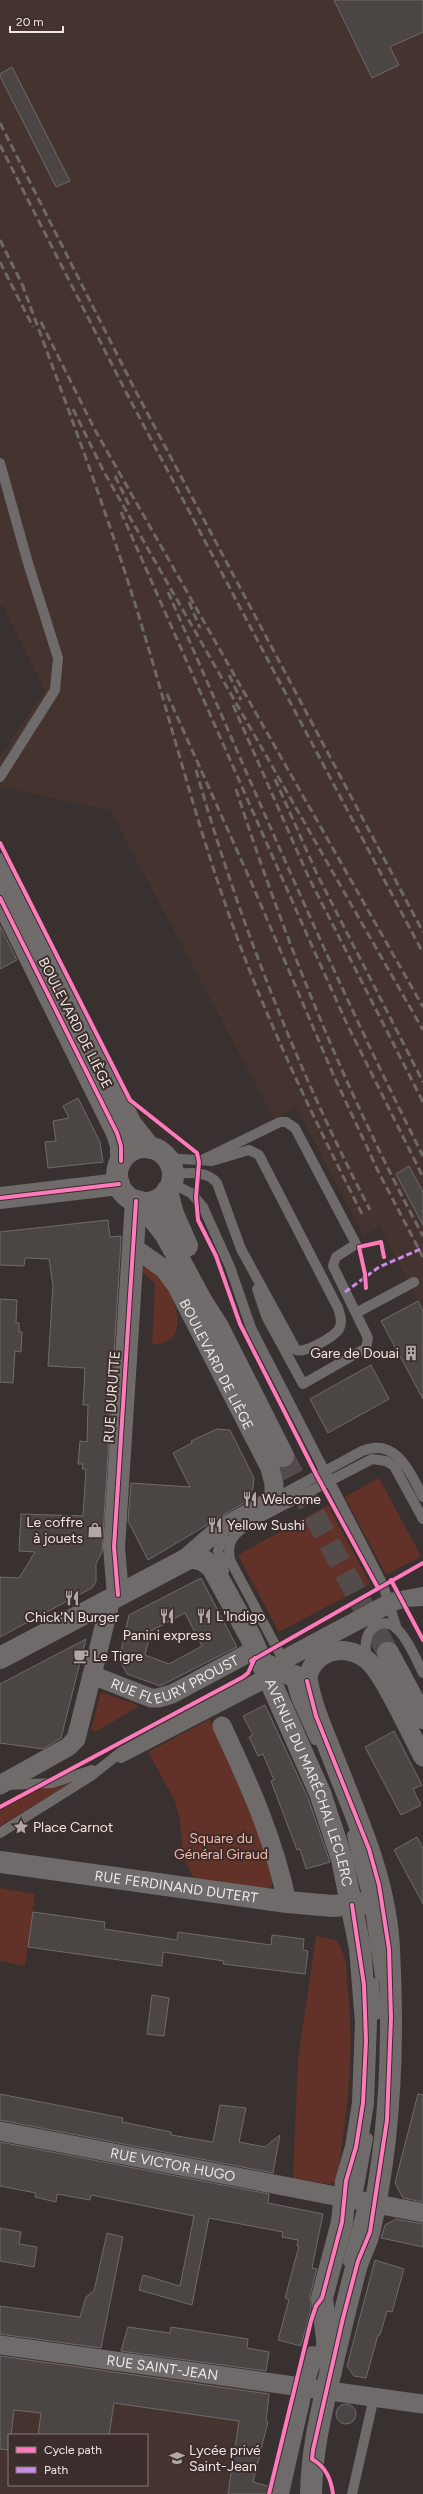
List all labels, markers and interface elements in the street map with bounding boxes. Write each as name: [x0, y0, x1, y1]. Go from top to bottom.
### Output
scale bar: [10, 8, 63, 34]
text: 20 m: [16, 15, 44, 29]
street label: BOULEVARD DE LIÈGE: [35, 955, 115, 1091]
street label: BOULEVARD DE LIÈGE: [176, 1296, 257, 1433]
building icon: Gare de Douai: [402, 1344, 420, 1362]
place label: Gare de Douai: [310, 1345, 399, 1362]
street label: RUE DURUTTE: [100, 1350, 124, 1444]
restaurant icon: Welcome: [241, 1490, 259, 1508]
place label: Welcome: [262, 1491, 321, 1508]
place label: Le coffre à jouets: [26, 1514, 83, 1547]
restaurant icon: Yellow Sushi: [206, 1516, 224, 1534]
place label: Yellow Sushi: [227, 1517, 305, 1534]
shop icon: Le coffre à jouets: [86, 1521, 104, 1539]
restaurant icon: Chick'N Burger: [63, 1589, 81, 1607]
restaurant icon: Panini express: [158, 1607, 176, 1625]
restaurant icon: L'Indigo: [195, 1607, 213, 1625]
place label: L'Indigo: [216, 1608, 265, 1625]
place label: Chick'N Burger: [25, 1609, 119, 1626]
place label: Panini express: [123, 1627, 211, 1644]
cafe icon: Le Tigre: [72, 1647, 90, 1665]
place label: Le Tigre: [93, 1648, 143, 1665]
street label: RUE FLEURY PROUST: [108, 1651, 242, 1707]
street label: AVENUE DU MARÉCHAL LECLERC: [262, 1676, 356, 1888]
place icon: Place Carnot: [12, 1818, 30, 1836]
place label: Place Carnot: [33, 1819, 113, 1836]
park label: Square du Général Giraud: [174, 1830, 268, 1863]
street label: RUE FERDINAND DUTERT: [94, 1867, 259, 1906]
street label: RUE VICTOR HUGO: [109, 2144, 237, 2185]
street label: RUE SAINT-JEAN: [105, 2351, 219, 2384]
legend: [8, 2434, 148, 2486]
place label: Lycée privé Saint-Jean: [189, 2442, 261, 2475]
text: Cycle path: [44, 2443, 102, 2457]
school or university icon: Lycée privé Saint-Jean: [168, 2449, 186, 2467]
text: Path: [44, 2463, 68, 2477]

